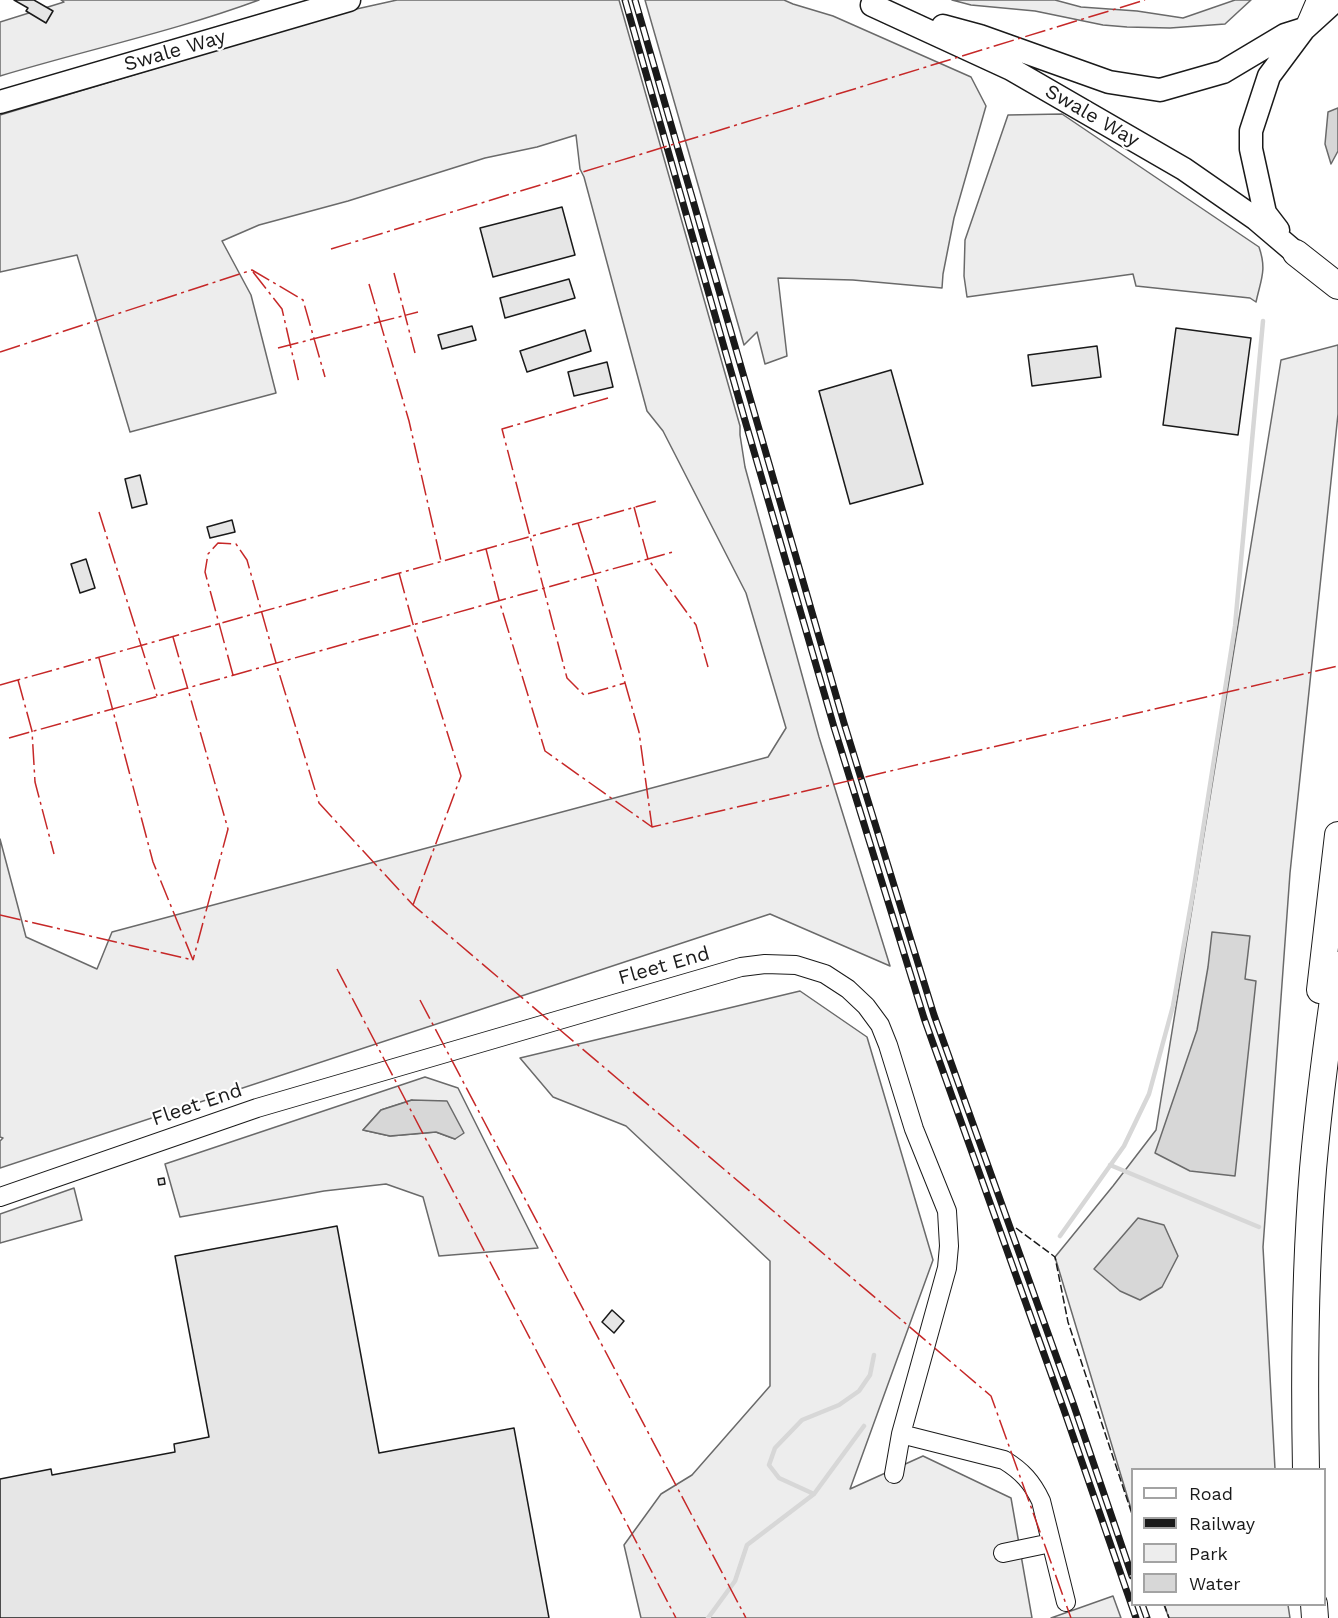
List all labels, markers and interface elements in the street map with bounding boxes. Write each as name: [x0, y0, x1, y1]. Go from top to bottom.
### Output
street label: Swale Way: [121, 25, 229, 77]
street label: Swale Way: [1041, 79, 1143, 153]
street label: Fleet End: [616, 942, 712, 990]
street label: Fleet End: [149, 1078, 245, 1132]
legend: [1131, 1468, 1326, 1606]
text: Road: [1189, 1483, 1233, 1504]
text: Railway: [1189, 1513, 1255, 1534]
text: Park: [1189, 1543, 1228, 1564]
text: Water: [1189, 1573, 1241, 1594]

